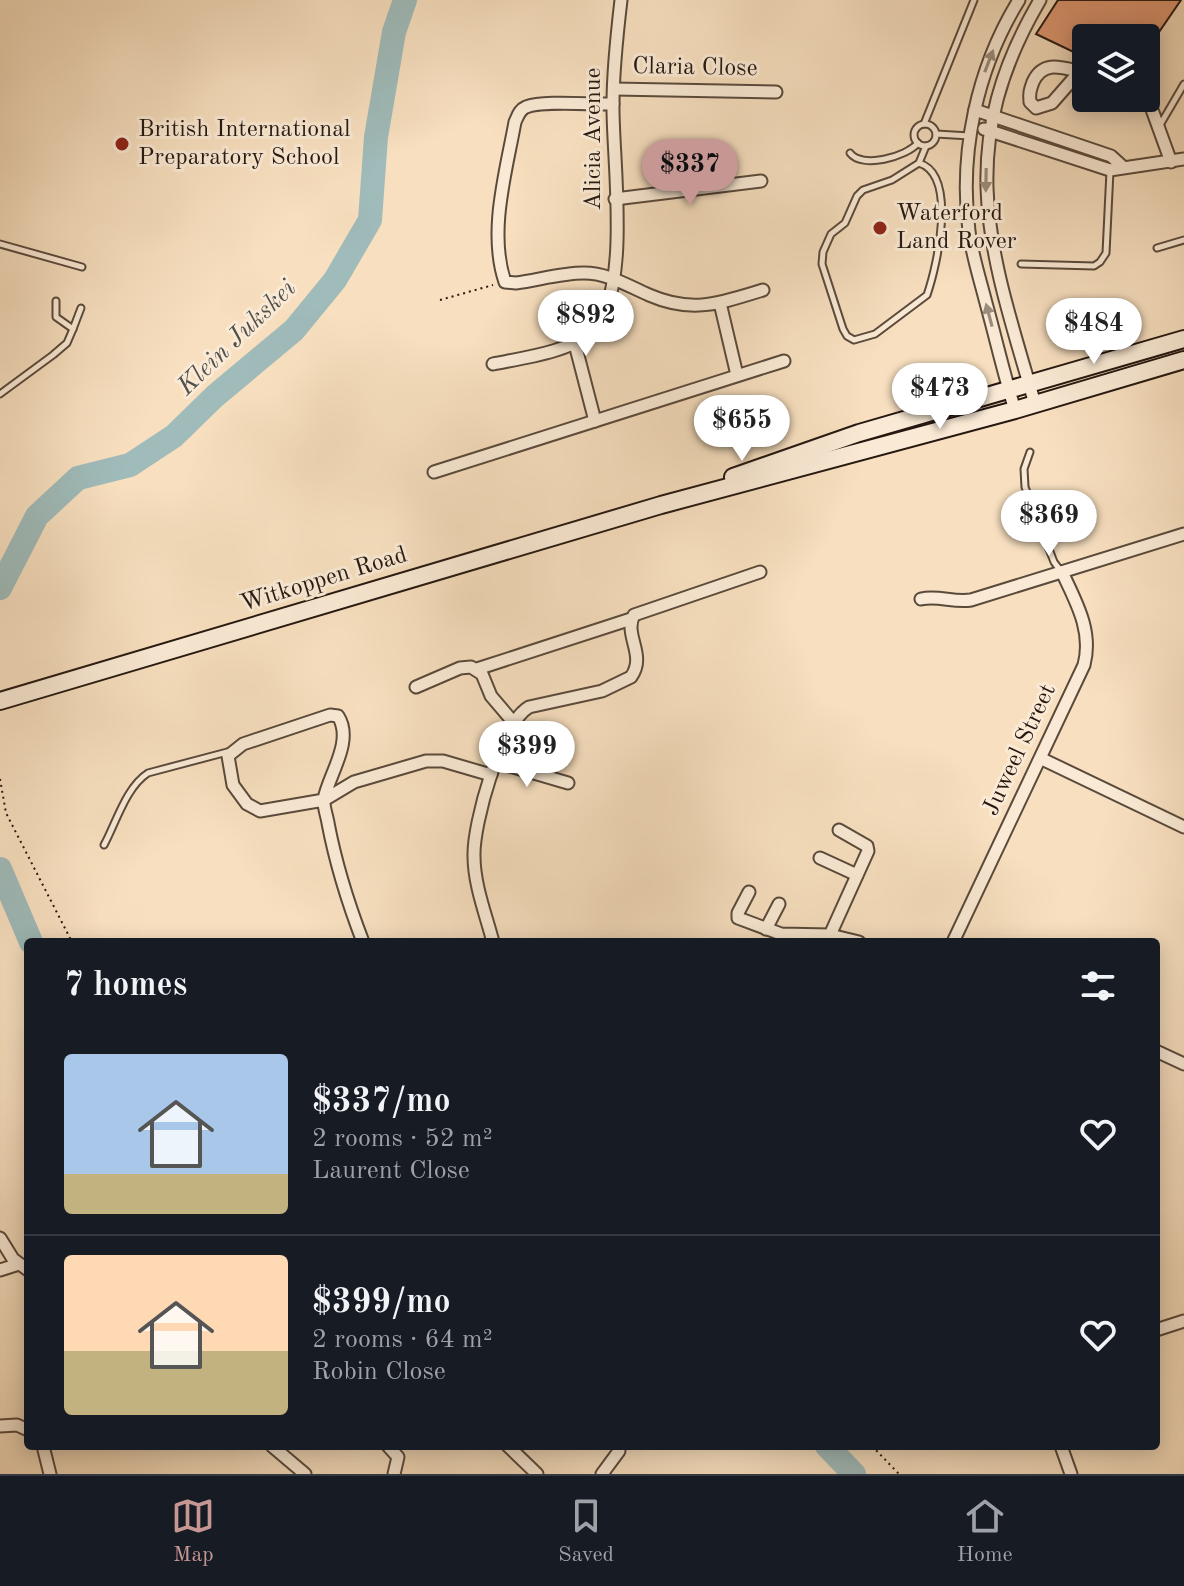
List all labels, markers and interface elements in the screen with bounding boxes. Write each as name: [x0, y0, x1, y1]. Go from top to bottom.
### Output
map controls: [1072, 24, 1160, 112]
button: layers: [1072, 24, 1160, 112]
one-way arrow: [983, 49, 996, 73]
street label: Claria Close: [632, 55, 758, 81]
street label: Alicia Avenue: [582, 67, 606, 211]
place label: British International Preparatory School: [138, 118, 351, 170]
marker: British International Preparatory School: [113, 135, 131, 153]
pin: $337: [643, 139, 737, 207]
text: $337: [660, 152, 720, 178]
one-way arrow: [979, 168, 992, 193]
place label: Waterford Land Rover: [896, 202, 1017, 254]
marker: Waterford Land Rover: [871, 219, 889, 237]
water label: Klein Jukskei: [172, 275, 301, 401]
pin: $892: [539, 290, 633, 358]
pin: $484: [1047, 298, 1141, 366]
text: $892: [556, 303, 616, 329]
one-way arrow: [983, 303, 995, 328]
text: $484: [1064, 311, 1124, 337]
pin: $473: [893, 363, 987, 431]
text: $473: [910, 376, 970, 402]
pin: $655: [695, 395, 789, 463]
text: $655: [712, 408, 772, 434]
pin: $369: [1002, 490, 1096, 558]
text: $369: [1019, 503, 1079, 529]
street label: Witkoppen Road: [238, 543, 410, 617]
street label: Juweel Street: [979, 681, 1061, 819]
pin: $399: [480, 721, 574, 789]
text: $399: [497, 734, 557, 760]
icon: filters: [1076, 964, 1120, 1008]
text: 7 homes: [64, 969, 187, 1003]
text: $337/mo: [312, 1085, 451, 1119]
icon: home: [128, 1086, 224, 1182]
icon: heart: [1076, 1112, 1120, 1156]
text: 2 rooms · 52 m²: [312, 1126, 493, 1152]
text: Laurent Close: [312, 1158, 470, 1184]
text: $399/mo: [312, 1286, 451, 1320]
icon: home: [128, 1287, 224, 1383]
icon: heart: [1076, 1313, 1120, 1357]
text: 2 rooms · 64 m²: [312, 1327, 493, 1353]
text: Robin Close: [312, 1359, 446, 1385]
tab: Map: [171, 1494, 215, 1569]
tab: Saved: [558, 1494, 614, 1569]
tab: Home: [957, 1494, 1013, 1569]

